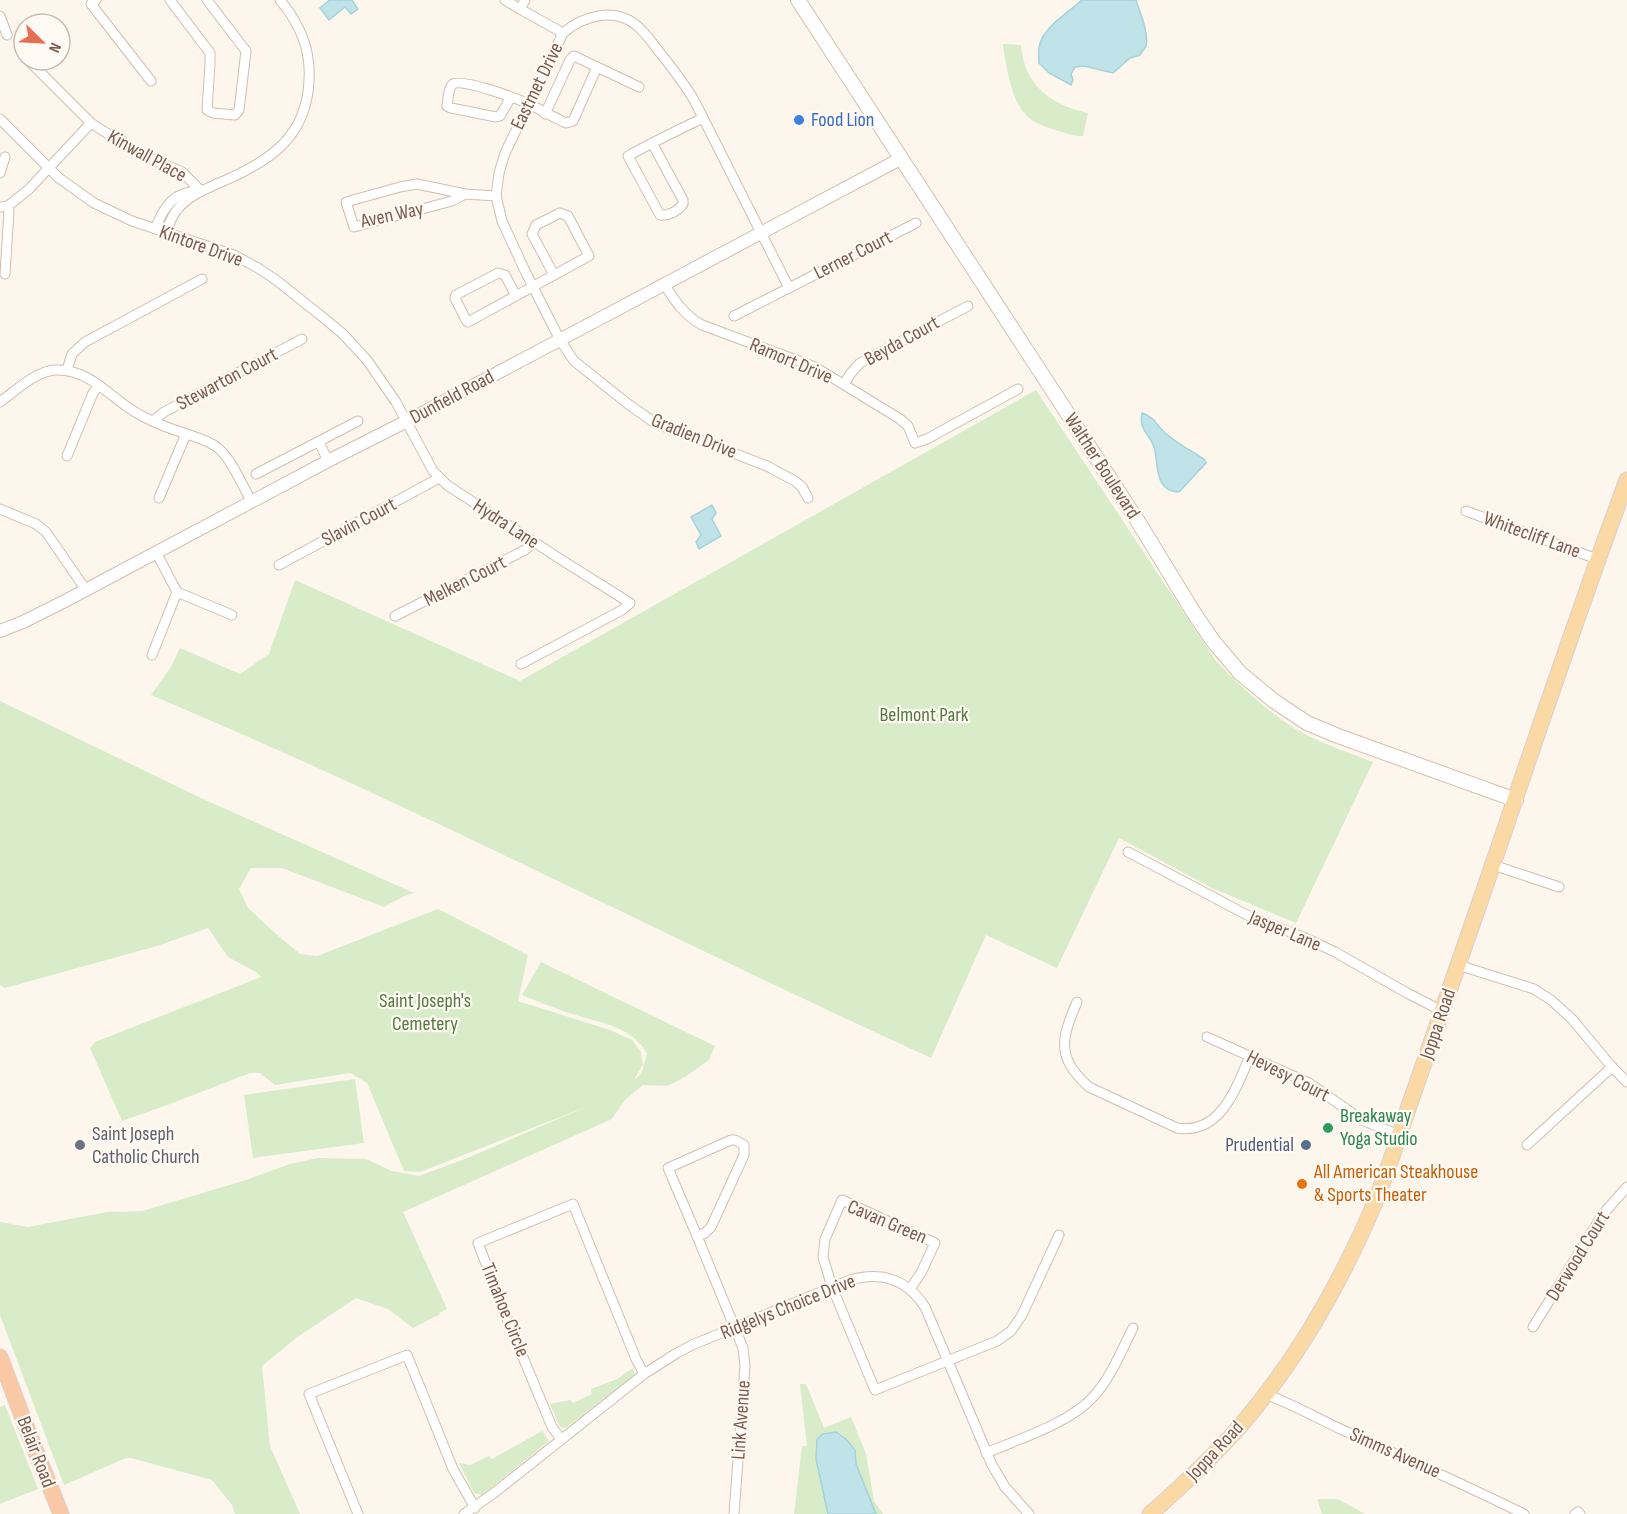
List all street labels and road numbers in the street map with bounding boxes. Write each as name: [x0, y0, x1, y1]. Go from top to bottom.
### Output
street label: Eastmet Drive: [506, 39, 568, 133]
street label: Kinwall Place: [103, 125, 191, 187]
street label: Aven Way: [357, 197, 426, 234]
street label: Kintore Drive: [156, 220, 246, 272]
street label: Lerner Court: [810, 225, 896, 285]
street label: Beyda Court: [860, 311, 944, 371]
street label: Ramort Drive: [746, 333, 836, 389]
street label: Stewarton Court: [172, 342, 282, 416]
street label: Dunfield Road: [406, 365, 498, 429]
street label: Gradien Drive: [648, 408, 740, 464]
street label: Walther Boulevard: [1059, 408, 1145, 524]
street label: Slavin Court: [317, 492, 401, 552]
street label: Hydra Lane: [468, 494, 544, 554]
street label: Whitecliff Lane: [1480, 506, 1584, 564]
street label: Melken Court: [420, 550, 510, 612]
street label: Jasper Lane: [1244, 905, 1325, 957]
street label: Joppa Road: [1414, 986, 1461, 1063]
street label: Hevesy Court: [1242, 1045, 1334, 1107]
street label: Cavan Green: [844, 1195, 930, 1249]
street label: Derwood Court: [1541, 1207, 1615, 1305]
street label: Timahoe Circle: [475, 1260, 535, 1360]
street label: Ridgelys Choice Drive: [717, 1269, 859, 1345]
street label: Link Avenue: [726, 1380, 756, 1460]
street label: Belair Road: [11, 1413, 61, 1491]
street label: Joppa Road: [1181, 1416, 1249, 1487]
street label: Simms Avenue: [1346, 1422, 1444, 1484]

